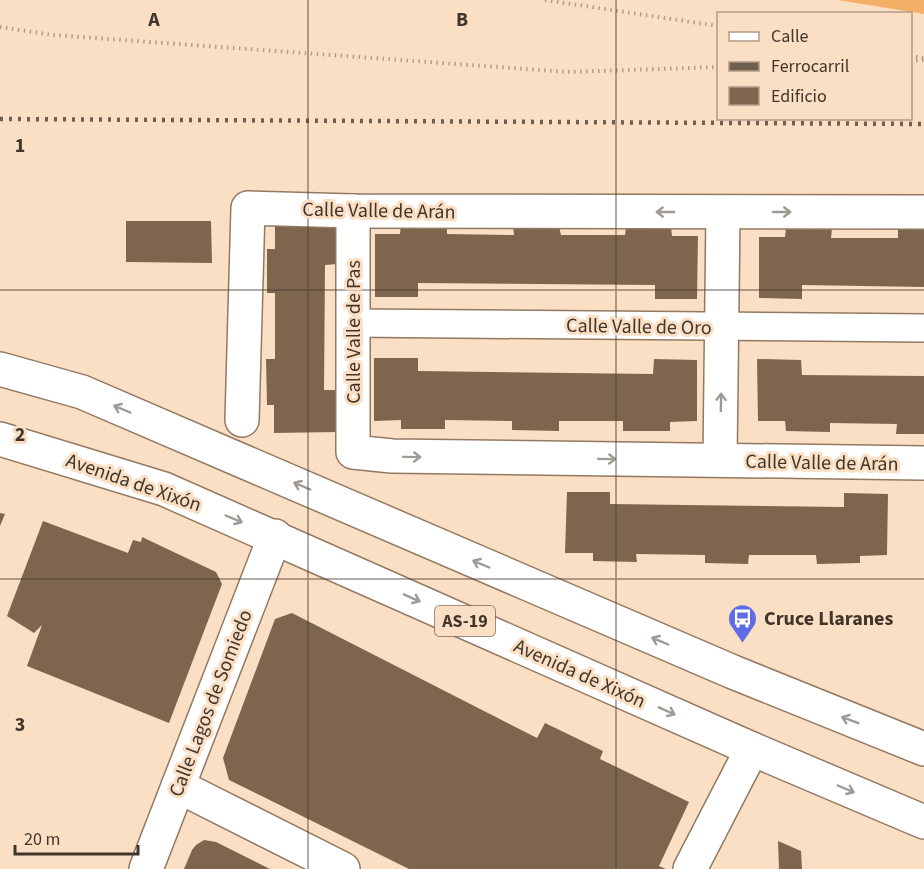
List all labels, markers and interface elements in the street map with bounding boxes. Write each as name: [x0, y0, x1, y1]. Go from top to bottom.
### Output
text: A: [147, 6, 160, 34]
text: B: [456, 6, 468, 34]
legend: [717, 12, 912, 120]
text: Calle: [771, 24, 809, 49]
text: Ferrocarril: [771, 54, 849, 79]
text: Edificio: [771, 84, 827, 109]
text: 1: [15, 132, 25, 160]
street label: Calle Valle de Arán: [302, 196, 456, 226]
one-way arrow: [655, 206, 675, 218]
one-way arrow: [771, 206, 791, 218]
street label: Calle Valle de Pas: [340, 260, 368, 404]
street label: Calle Valle de Oro: [566, 312, 712, 342]
one-way arrow: [715, 392, 727, 412]
one-way arrow: [114, 403, 132, 414]
text: 2: [15, 421, 25, 449]
street label: Avenida de Xixón: [62, 447, 205, 519]
street label: Calle Valle de Arán: [745, 448, 899, 478]
one-way arrow: [401, 451, 421, 463]
one-way arrow: [596, 453, 616, 465]
one-way arrow: [293, 480, 311, 492]
one-way arrow: [224, 514, 242, 525]
one-way arrow: [472, 557, 490, 569]
one-way arrow: [403, 592, 421, 604]
bus stop icon: Cruce Llaranes: [727, 602, 759, 644]
place label: Cruce Llaranes: [764, 605, 893, 633]
street label: Calle Lagos de Somiedo: [162, 606, 260, 801]
road number: AS-19: [435, 606, 495, 636]
street label: Avenida de Xixón: [509, 632, 650, 715]
one-way arrow: [651, 634, 669, 646]
one-way arrow: [658, 707, 676, 718]
text: 3: [15, 711, 25, 739]
one-way arrow: [841, 714, 860, 725]
one-way arrow: [836, 784, 855, 795]
scale bar: [15, 818, 138, 856]
text: 20 m: [24, 827, 60, 852]

